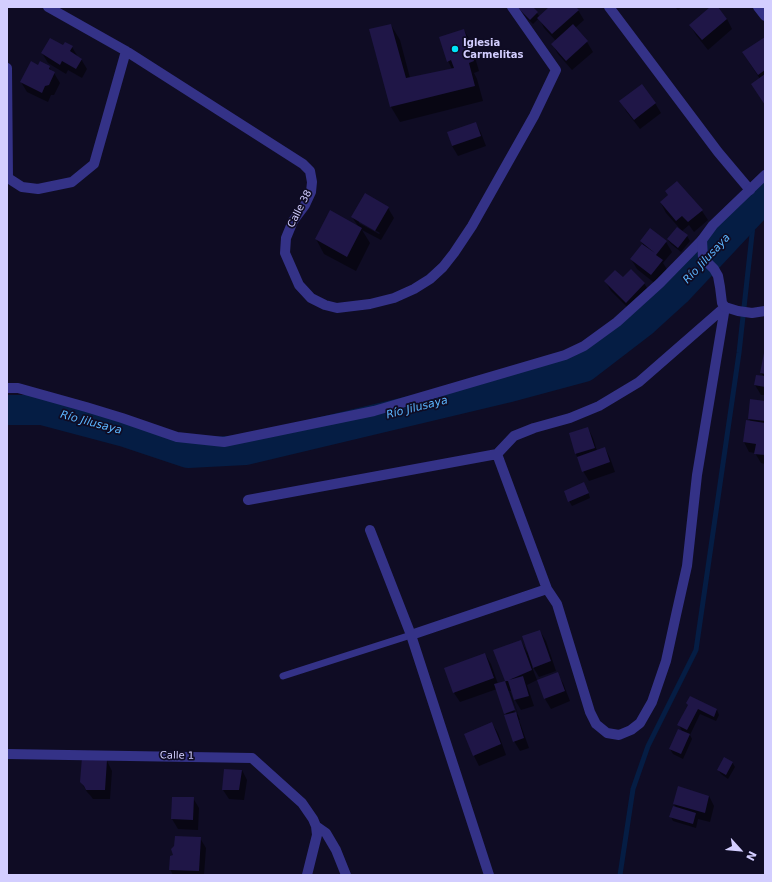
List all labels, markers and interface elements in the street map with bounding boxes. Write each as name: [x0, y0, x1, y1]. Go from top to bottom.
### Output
place label: Iglesia Carmelitas: [463, 37, 524, 60]
marker: Iglesia Carmelitas: [450, 44, 460, 54]
street label: Calle 38: [285, 188, 315, 230]
water label: Río Jilusaya: [681, 231, 733, 287]
water label: Río Jilusaya: [385, 394, 449, 422]
water label: Río Jilusaya: [59, 408, 123, 438]
street label: Calle 1: [160, 750, 194, 762]
north arrow: [720, 830, 760, 870]
text: N: [743, 849, 759, 863]

